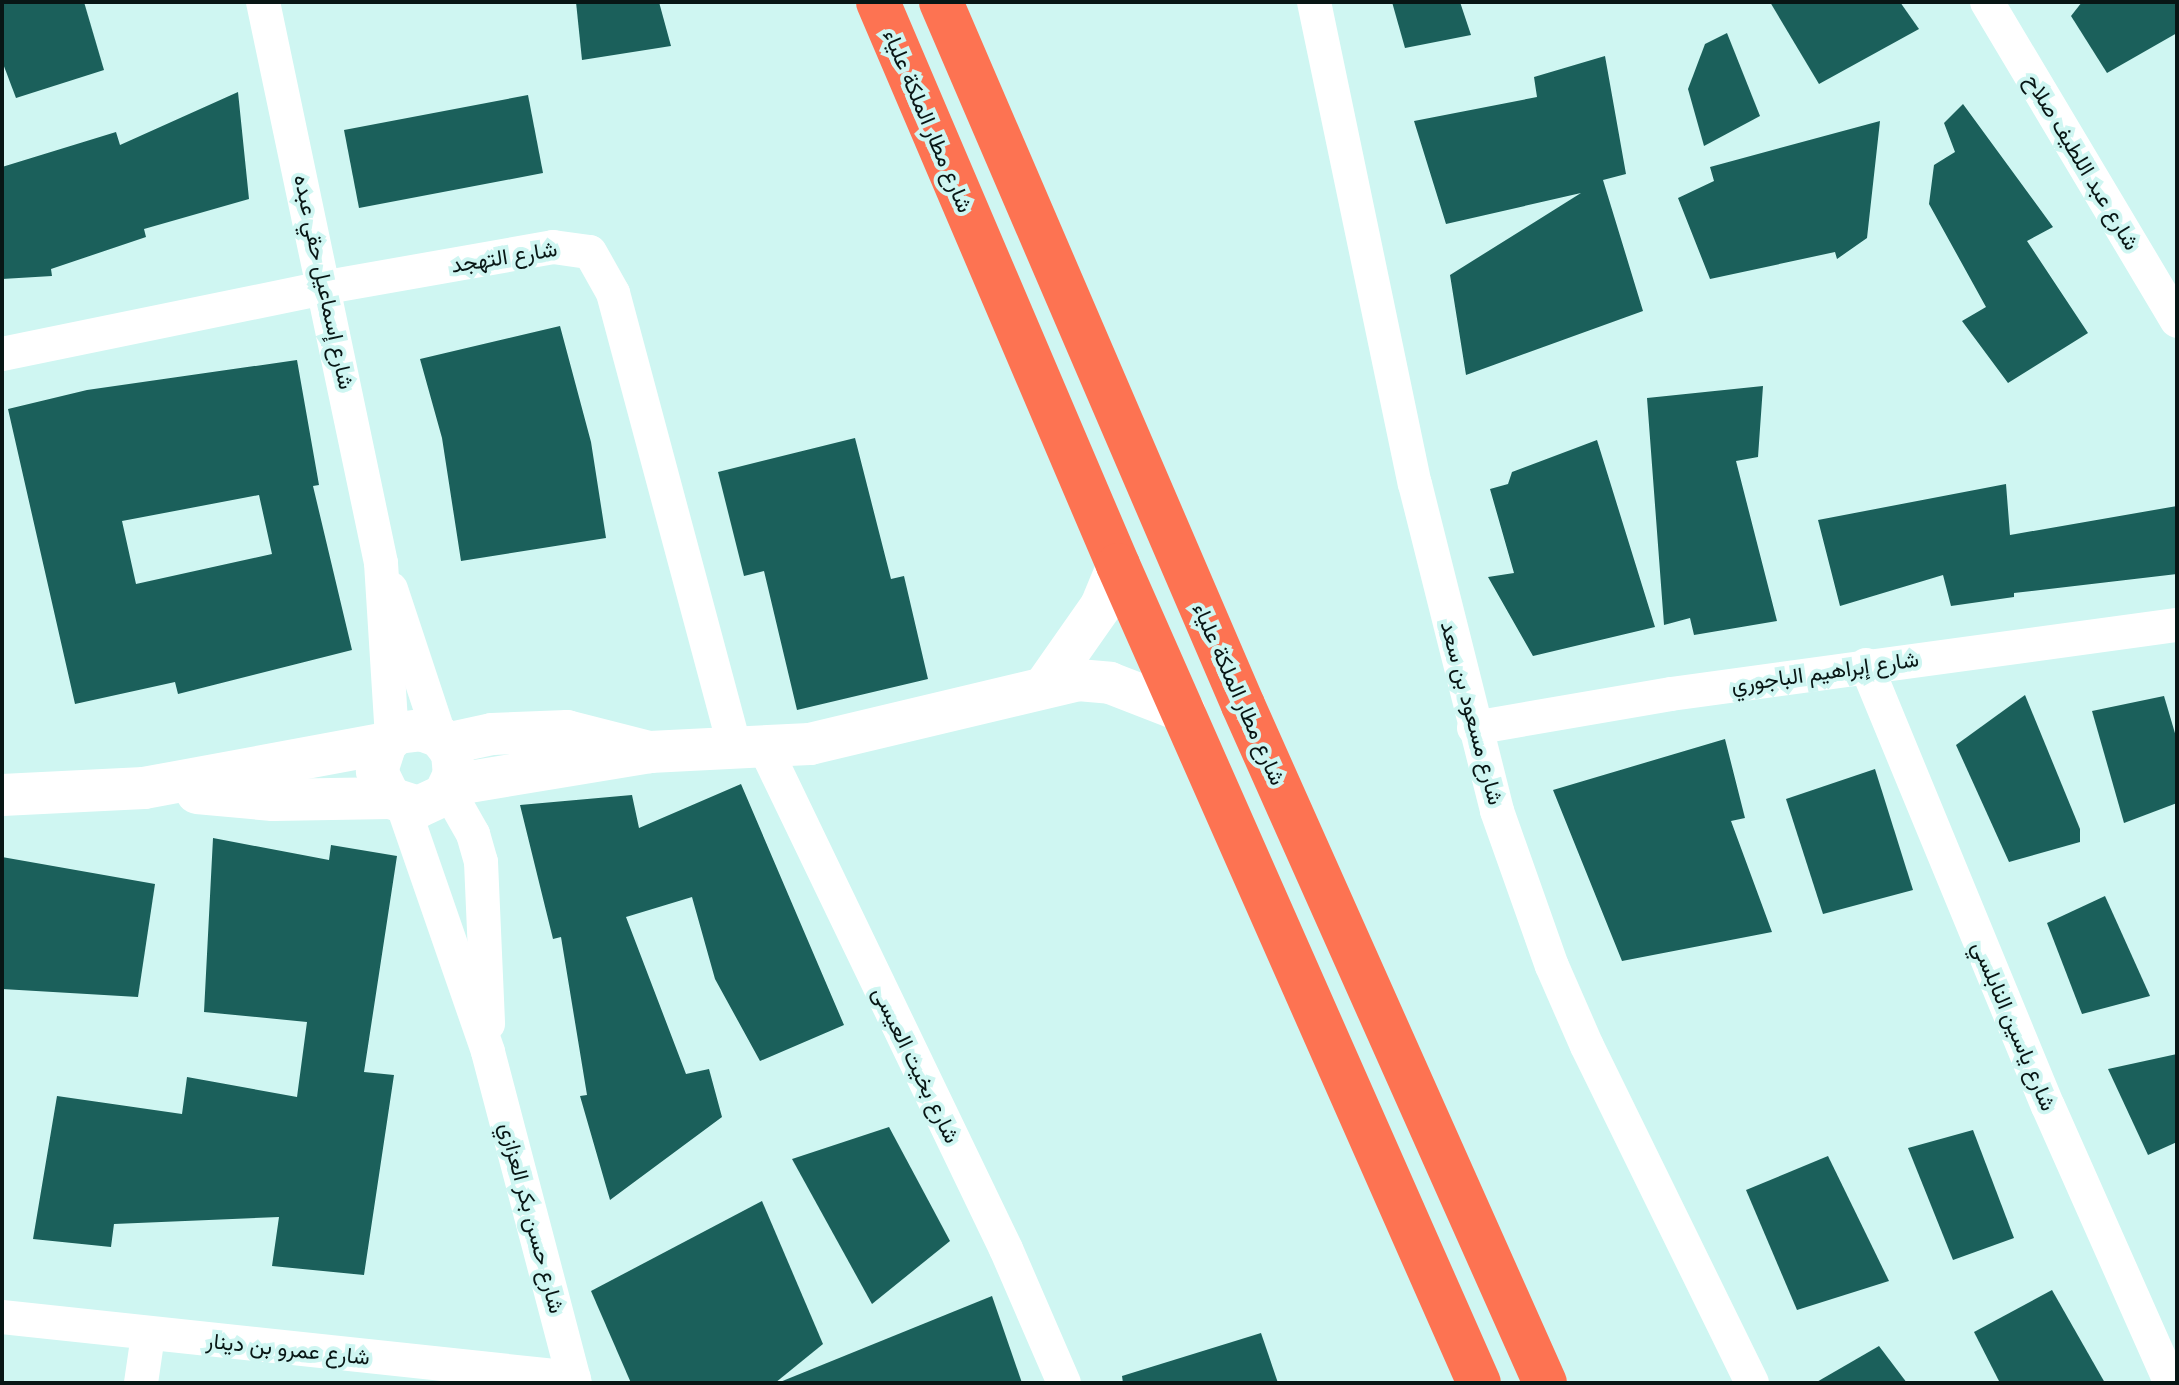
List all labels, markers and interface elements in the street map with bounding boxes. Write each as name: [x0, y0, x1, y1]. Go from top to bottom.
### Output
street label: شارع مطار الملكة علياء: [877, 25, 979, 217]
street label: شارع عبد اللطيف صلاح: [2019, 69, 2145, 255]
street label: شارع إسماعيل حقي عبده: [288, 172, 360, 392]
street label: شارع التهجد: [449, 236, 559, 278]
street label: شارع مطار الملكة علياء: [1187, 599, 1291, 789]
street label: شارع مسعود بن سعد: [1435, 618, 1509, 808]
street label: شارع إبراهيم الباجوري: [1729, 646, 1921, 698]
street label: شارع ياسين النابلسي: [1966, 937, 2062, 1115]
street label: شارع بخيت العيسى: [867, 982, 965, 1148]
street label: شارع حسن بكر العزازي: [494, 1120, 570, 1316]
street label: شارع عمرو بن دينار: [205, 1327, 371, 1371]

